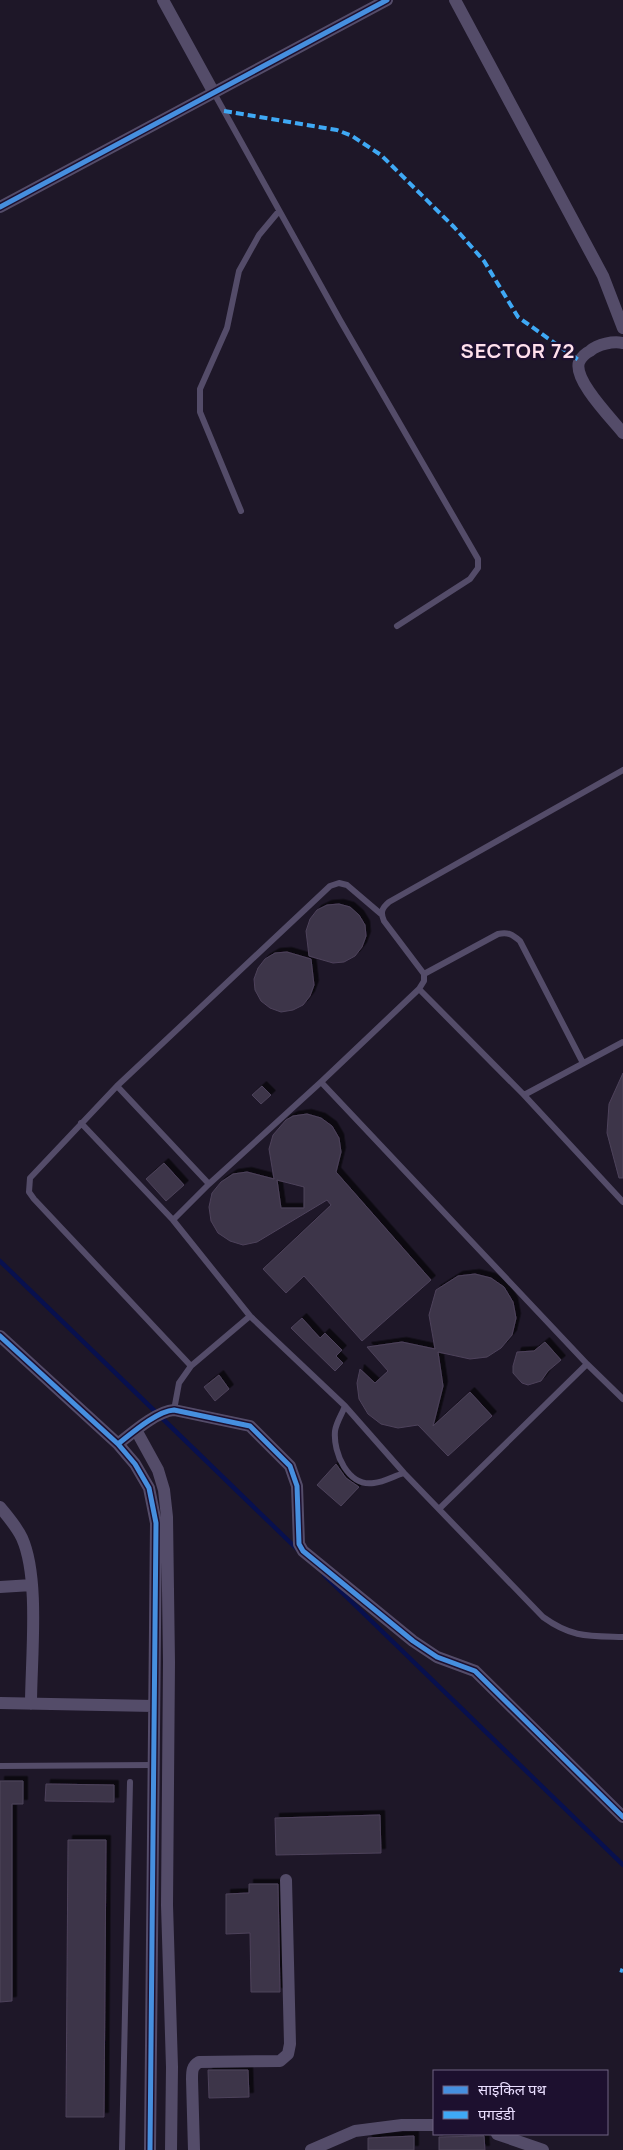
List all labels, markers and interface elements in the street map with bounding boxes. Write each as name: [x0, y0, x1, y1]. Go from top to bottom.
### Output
district label: SECTOR 72: [460, 337, 576, 364]
legend: [433, 2070, 608, 2135]
text: साइकिल पथ: [478, 2079, 546, 2100]
text: पगडंडी: [478, 2104, 516, 2125]

